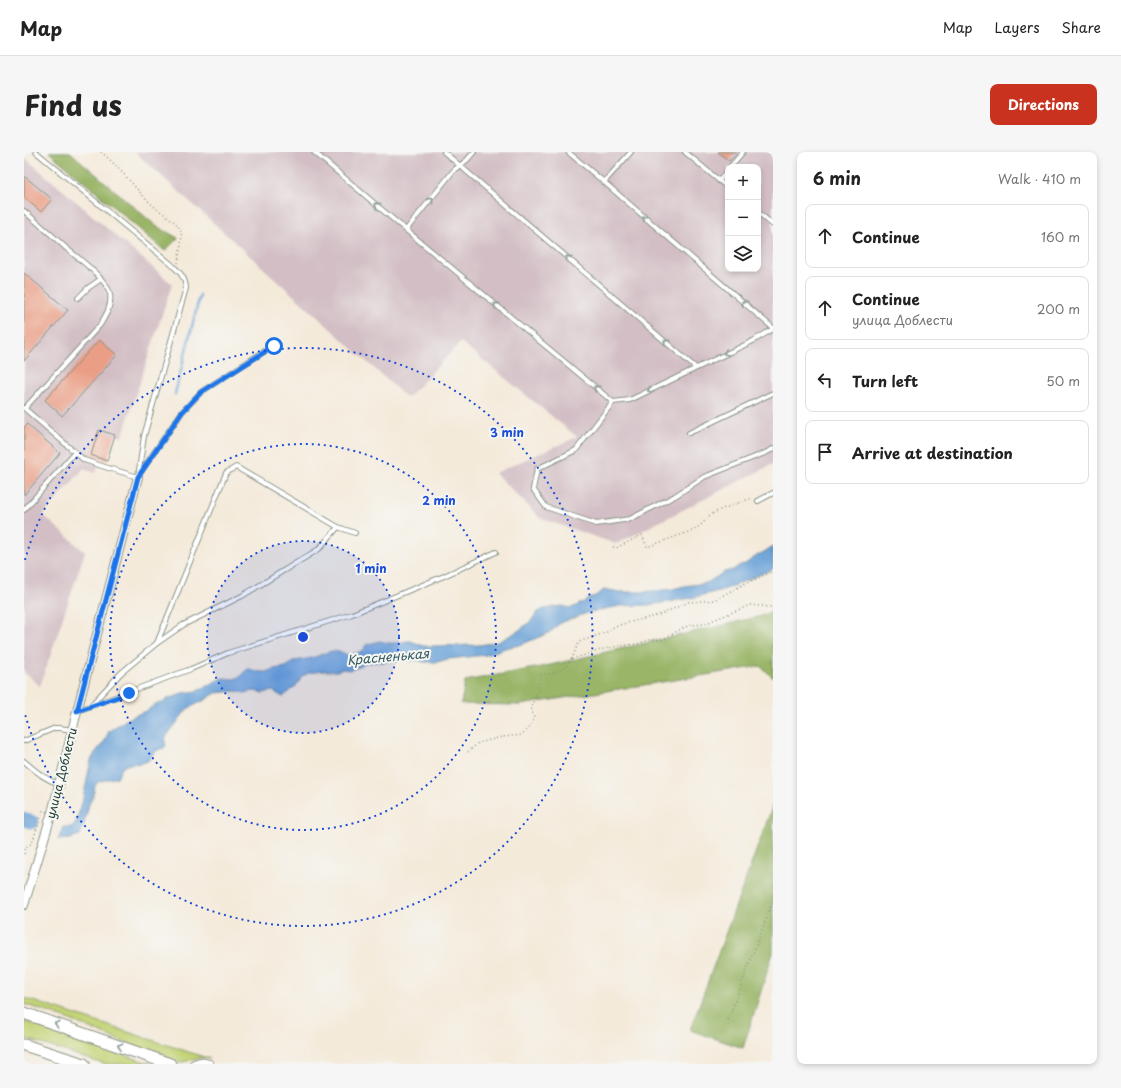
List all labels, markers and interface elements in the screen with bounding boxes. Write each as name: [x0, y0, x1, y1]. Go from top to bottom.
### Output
text: Map: [20, 14, 62, 42]
text: Map: [943, 17, 973, 38]
text: Layers: [995, 17, 1040, 38]
text: Share: [1062, 17, 1101, 38]
text: Find us: [24, 83, 122, 126]
button: Directions: [990, 84, 1097, 125]
map controls: [725, 164, 761, 272]
button: +: [725, 164, 761, 200]
text: 6 min: [813, 165, 861, 191]
text: Walk · 410 m: [998, 169, 1081, 188]
one-way arrow: [426, 197, 433, 204]
button: −: [725, 200, 761, 236]
one-way arrow: [374, 203, 381, 210]
one-way arrow: [643, 215, 650, 222]
icon: ahead: [814, 225, 836, 247]
text: Continue: [852, 225, 920, 248]
text: 160 m: [1041, 227, 1080, 246]
button: layers: [725, 236, 761, 272]
one-way arrow: [565, 255, 572, 262]
text: Continue: [852, 287, 920, 310]
icon: ahead: [814, 297, 836, 319]
text: 200 m: [1037, 299, 1080, 318]
one-way arrow: [741, 300, 748, 307]
one-way arrow: [494, 302, 501, 309]
text: улица Доблести: [852, 310, 953, 329]
route start: [265, 337, 283, 355]
one-way arrow: [664, 340, 671, 347]
one-way arrow: [723, 348, 731, 356]
icon: left: [814, 369, 836, 391]
text: Turn left: [852, 369, 918, 392]
text: 50 m: [1046, 371, 1080, 390]
one-way arrow: [594, 385, 601, 392]
one-way arrow: [647, 385, 655, 393]
text: 3 min: [490, 423, 524, 441]
icon: arrive: [814, 441, 836, 463]
text: Arrive at destination: [852, 441, 1013, 464]
text: 2 min: [422, 491, 456, 509]
text: 1 min: [355, 559, 387, 577]
centre of rings: [296, 630, 310, 644]
water label: Красненькая: [346, 643, 431, 669]
route end: [120, 684, 138, 702]
street label: улица Доблести: [41, 726, 81, 820]
one-way arrow: [53, 1020, 60, 1029]
one-way arrow: [117, 1043, 124, 1051]

